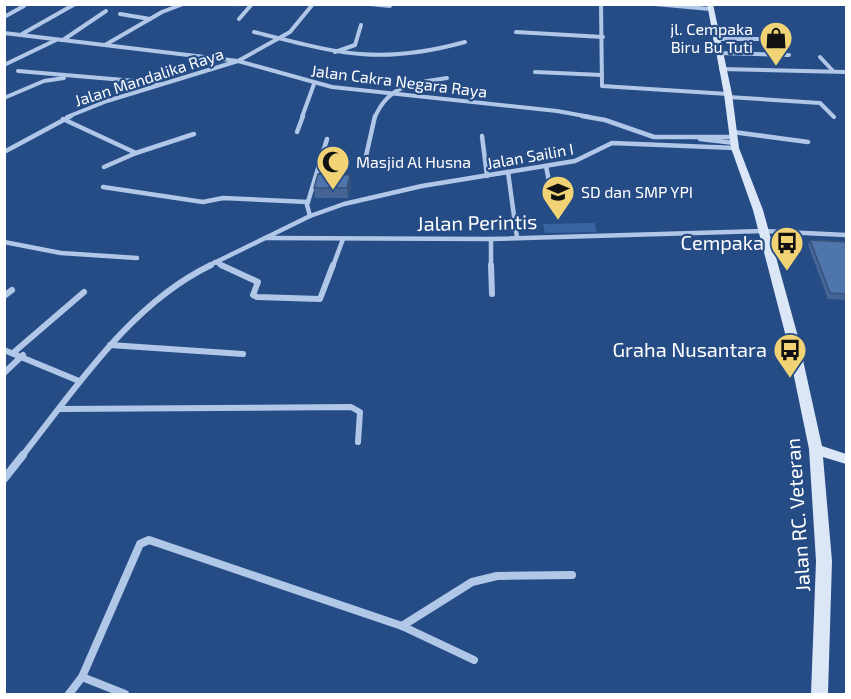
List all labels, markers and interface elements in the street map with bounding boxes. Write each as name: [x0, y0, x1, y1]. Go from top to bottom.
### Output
place label: jl. Cempaka Biru Bu Tuti: [670, 19, 753, 56]
shop icon: jl. Cempaka Biru Bu Tuti: [758, 20, 794, 67]
street label: Jalan Mandalika Raya: [72, 43, 226, 110]
street label: Jalan Cakra Negara Raya: [310, 60, 488, 101]
street label: Jalan Sailin I: [485, 138, 575, 173]
mosque icon: Masjid Al Husna: [315, 144, 351, 191]
place label: Masjid Al Husna: [356, 152, 471, 172]
school or university icon: SD dan SMP YPI: [540, 174, 576, 221]
place label: SD dan SMP YPI: [581, 182, 693, 201]
street label: Jalan Perintis: [417, 209, 537, 235]
bus stop icon: Cempaka: [769, 225, 805, 272]
place label: Cempaka: [681, 230, 764, 254]
bus stop icon: Graha Nusantara: [772, 332, 808, 379]
place label: Graha Nusantara: [613, 337, 767, 361]
street label: Jalan RC. Veteran: [780, 437, 814, 593]

